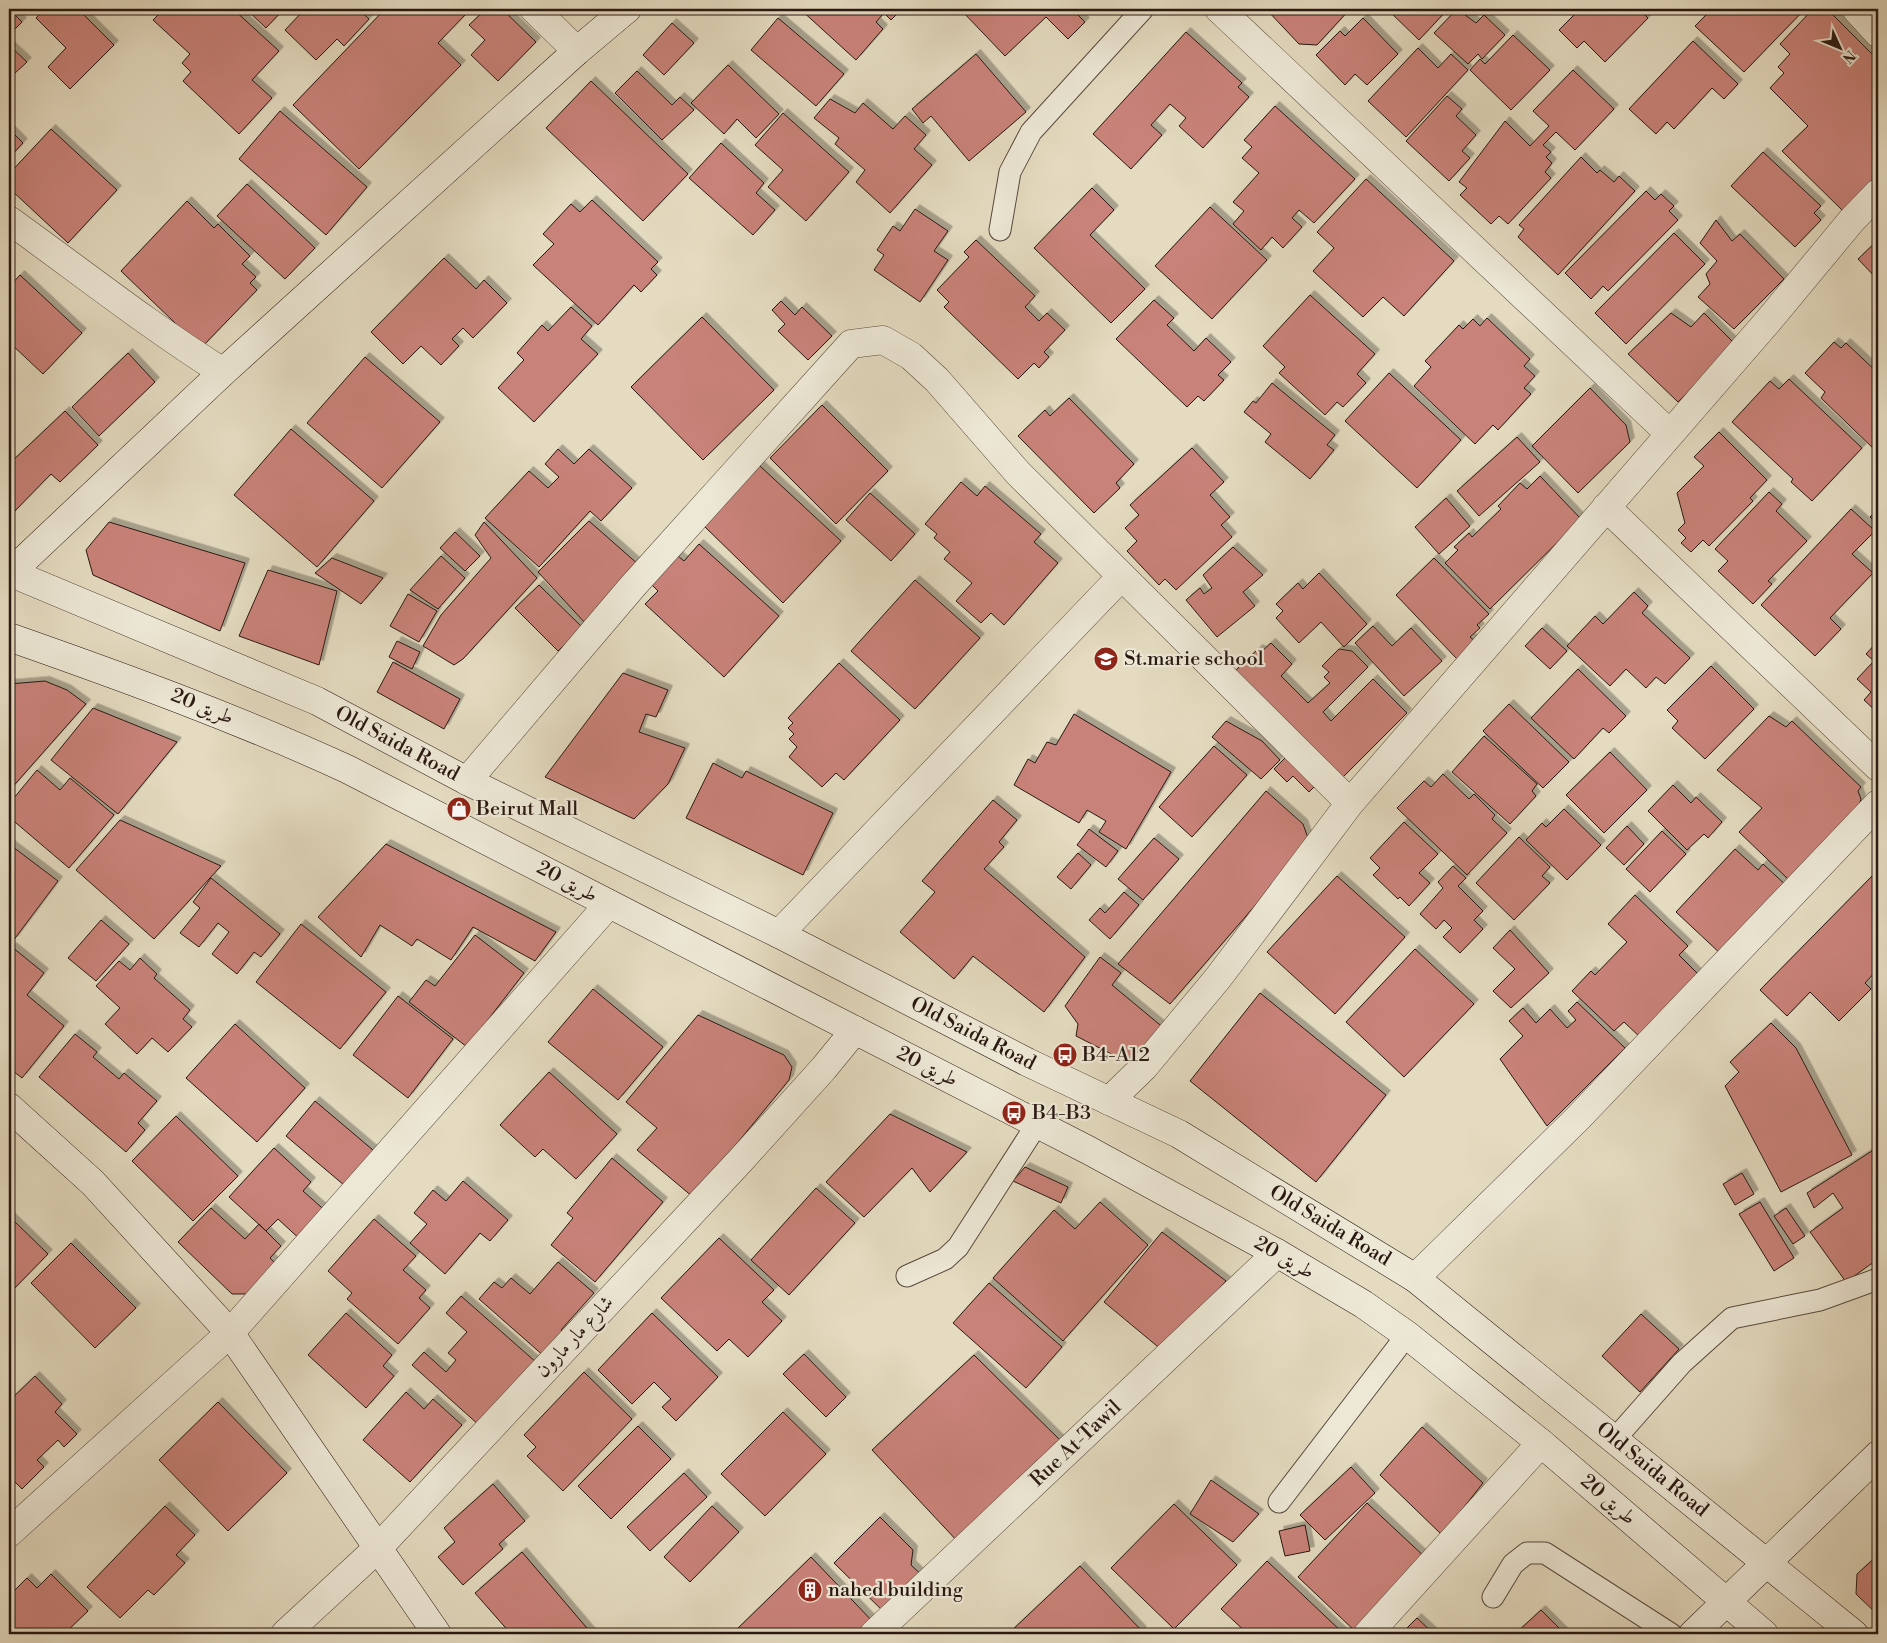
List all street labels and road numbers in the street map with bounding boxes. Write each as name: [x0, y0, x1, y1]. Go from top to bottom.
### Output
street label: طريق 20: [167, 683, 237, 731]
street label: Old Saida Road: [331, 701, 464, 788]
street label: طريق 20: [532, 856, 602, 908]
street label: Old Saida Road: [906, 992, 1040, 1077]
street label: طريق 20: [892, 1041, 962, 1093]
street label: Old Saida Road: [1265, 1180, 1396, 1272]
street label: طريق 20: [1249, 1231, 1319, 1285]
street label: شارع مار مارون: [531, 1291, 622, 1386]
street label: Rue At-Tawil: [1025, 1395, 1127, 1493]
street label: Old Saida Road: [1591, 1417, 1714, 1523]
street label: طريق 20: [1575, 1469, 1641, 1531]

